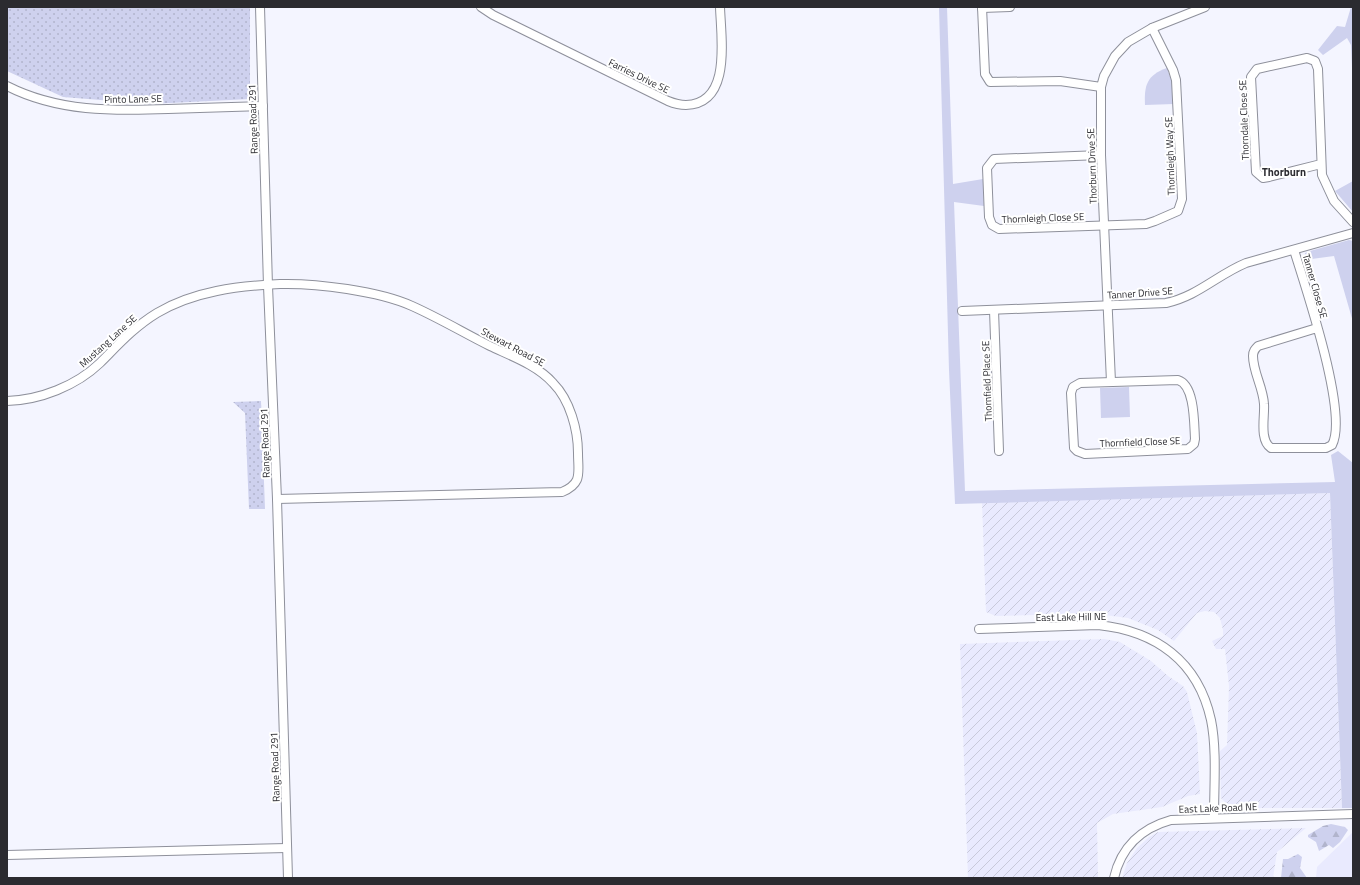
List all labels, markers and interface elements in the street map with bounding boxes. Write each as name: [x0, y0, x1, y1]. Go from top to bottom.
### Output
street label: Farries Drive SE: [606, 55, 672, 97]
street label: Thorndale Close SE: [1235, 79, 1253, 160]
street label: Range Road 291: [244, 84, 262, 154]
street label: Pinto Lane SE: [104, 91, 163, 107]
street label: Thornleigh Way SE: [1161, 116, 1179, 196]
street label: Thorburn Drive SE: [1083, 127, 1101, 204]
district label: Thorburn: [1262, 164, 1306, 180]
street label: Thornleigh Close SE: [1001, 209, 1085, 227]
street label: Tanner Close SE: [1299, 252, 1332, 321]
street label: Tanner Drive SE: [1107, 283, 1174, 303]
street label: Mustang Lane SE: [76, 311, 140, 371]
street label: Stewart Road SE: [478, 324, 548, 370]
street label: Thornfield Place SE: [978, 340, 996, 422]
street label: Range Road 291: [256, 408, 274, 478]
street label: Thornfield Close SE: [1099, 433, 1181, 451]
street label: East Lake Hill NE: [1036, 609, 1107, 625]
street label: Range Road 291: [266, 732, 284, 802]
street label: East Lake Road NE: [1178, 799, 1258, 817]

